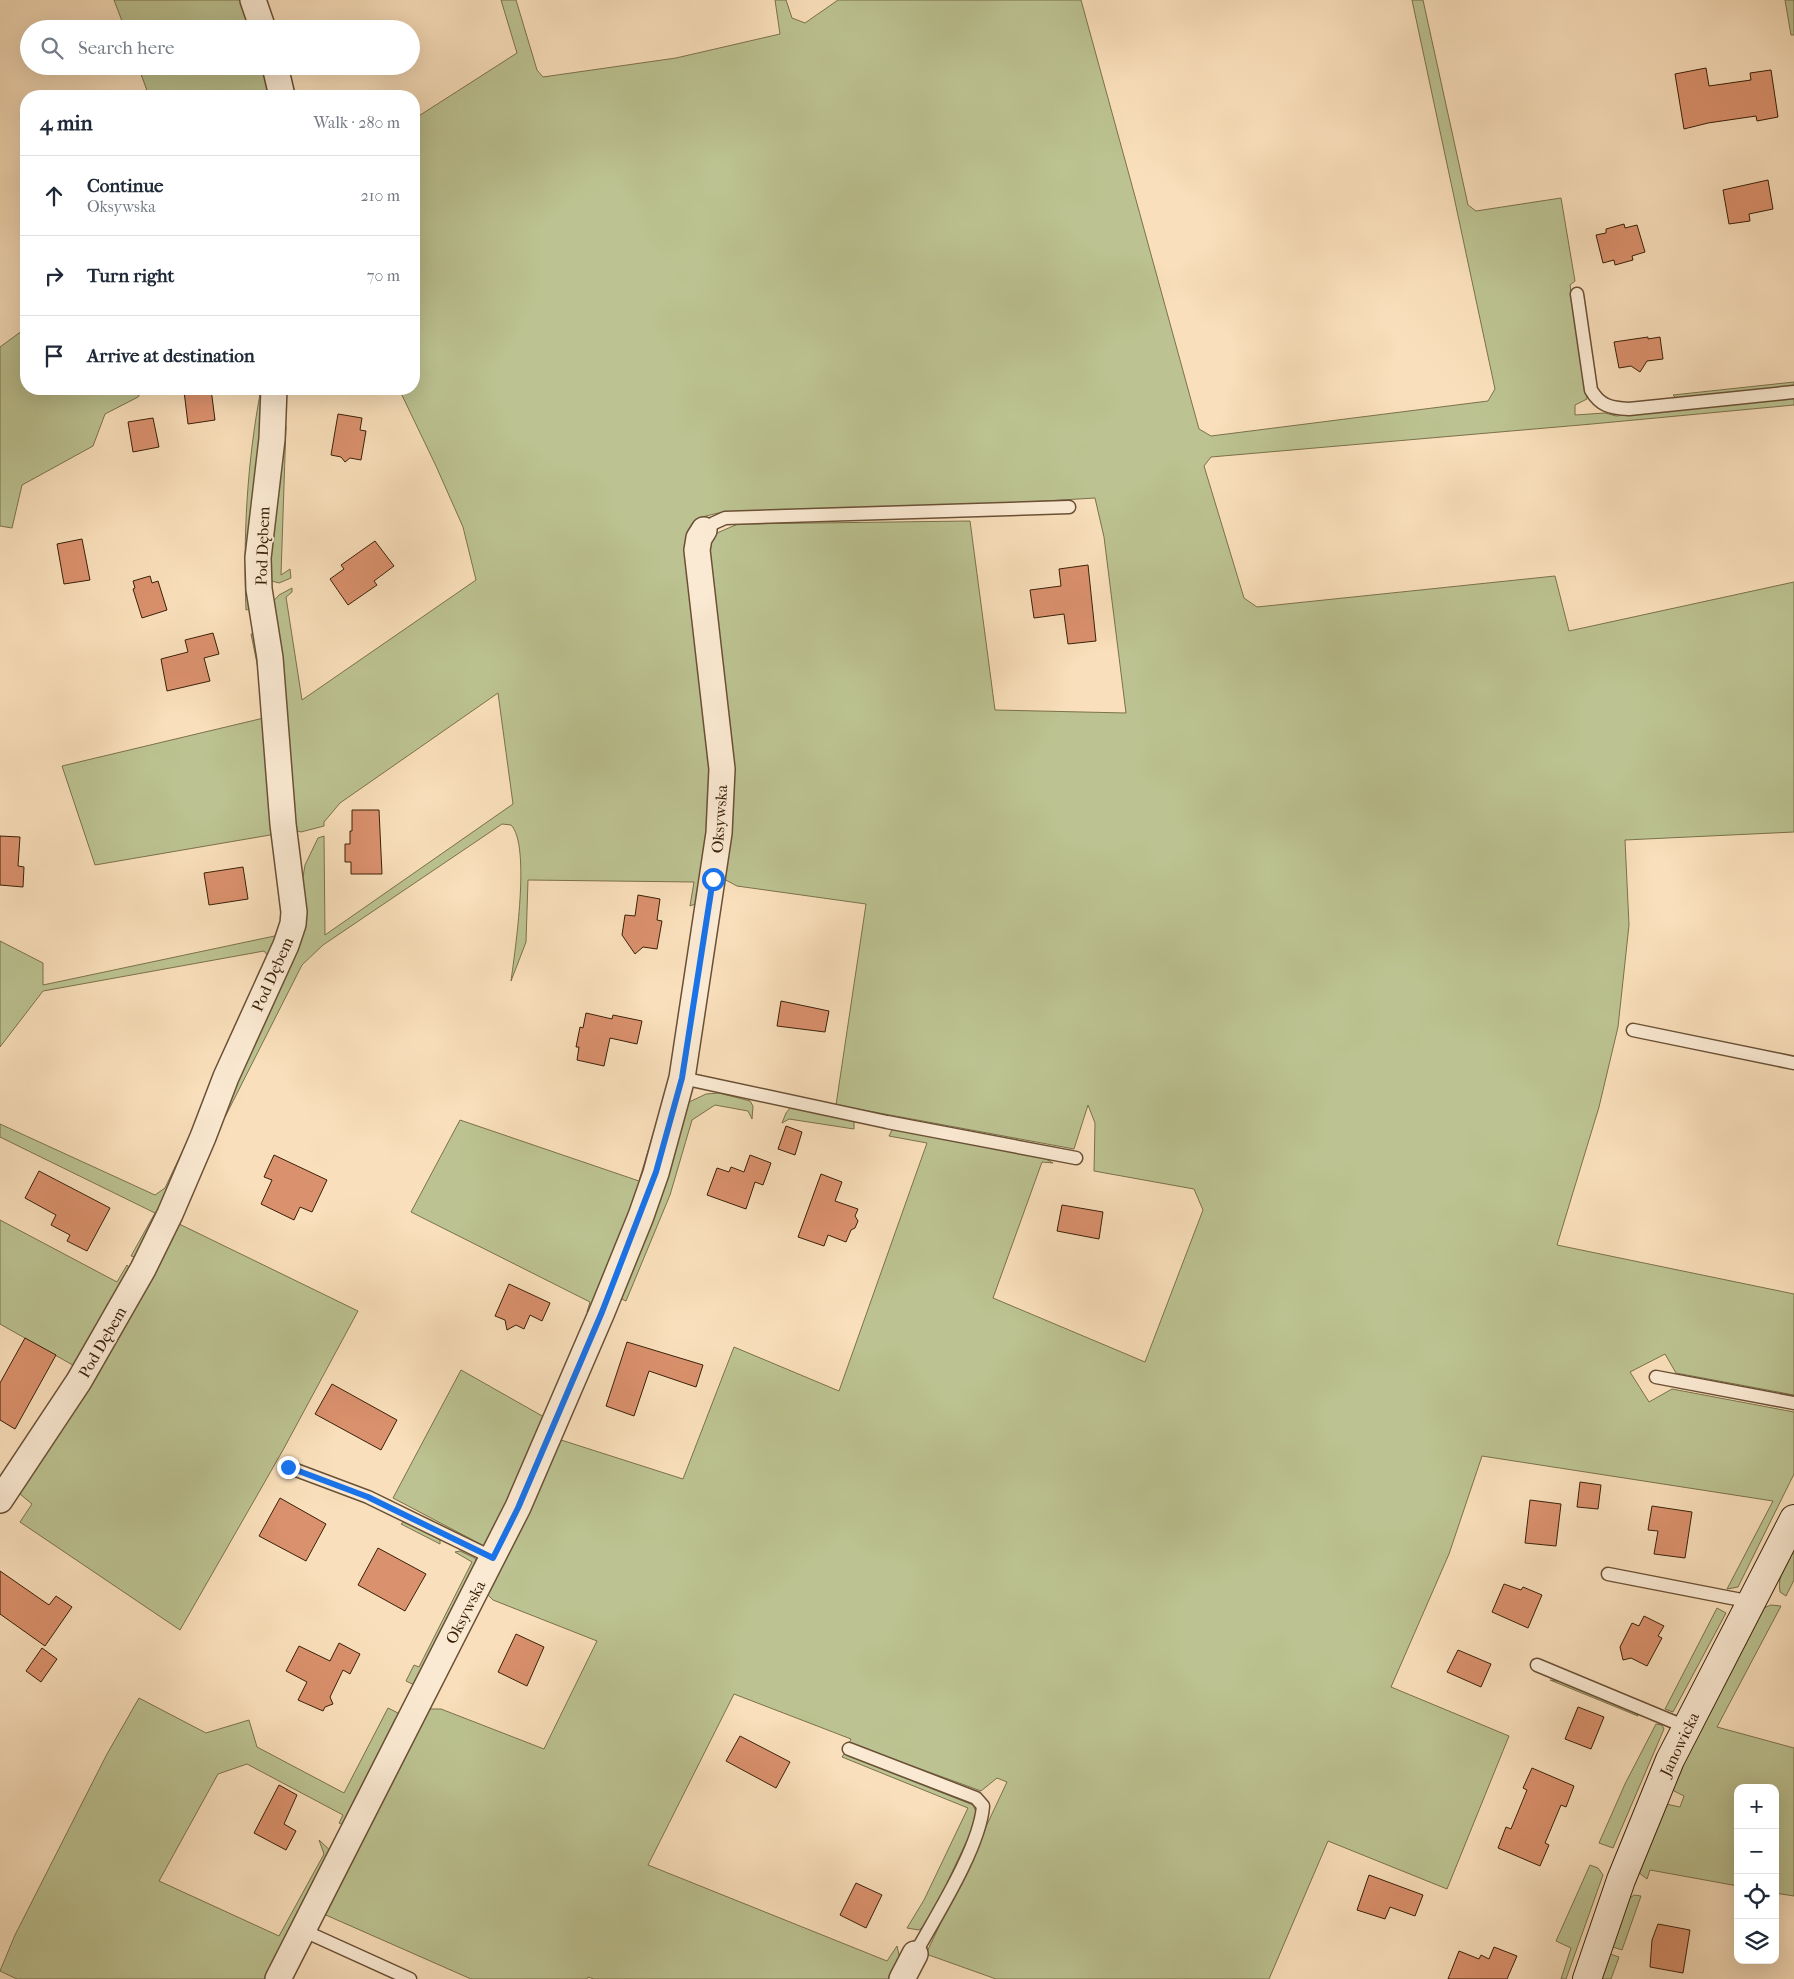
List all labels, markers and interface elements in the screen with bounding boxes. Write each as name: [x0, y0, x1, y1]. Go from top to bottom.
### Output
search box: [20, 20, 420, 75]
icon: search: [38, 34, 66, 62]
text: Search here: [78, 37, 174, 59]
text: 4 min: [40, 111, 93, 135]
text: Walk · 280 m: [313, 113, 400, 132]
text: Continue: [87, 175, 163, 197]
icon: ahead: [40, 182, 68, 210]
text: 210 m: [361, 186, 400, 205]
text: Oksywska: [87, 197, 156, 216]
icon: right: [40, 262, 68, 290]
text: Turn right: [87, 265, 174, 287]
text: 70 m: [367, 266, 400, 285]
icon: arrive: [40, 342, 68, 370]
text: Arrive at destination: [87, 345, 255, 367]
street label: Pod Dębem: [252, 505, 273, 586]
street label: Oksywska: [708, 784, 731, 854]
route start: [702, 868, 725, 891]
street label: Pod Dębem: [248, 933, 298, 1014]
street label: Pod Dębem: [74, 1303, 131, 1381]
route end: [277, 1456, 300, 1479]
street label: Oksywska: [441, 1577, 490, 1647]
street label: Janowicka: [1655, 1708, 1703, 1781]
map controls: [1734, 1784, 1779, 1964]
button: +: [1734, 1784, 1779, 1829]
button: −: [1734, 1829, 1779, 1874]
button: locate: [1734, 1874, 1779, 1919]
button: layers: [1734, 1919, 1779, 1964]

